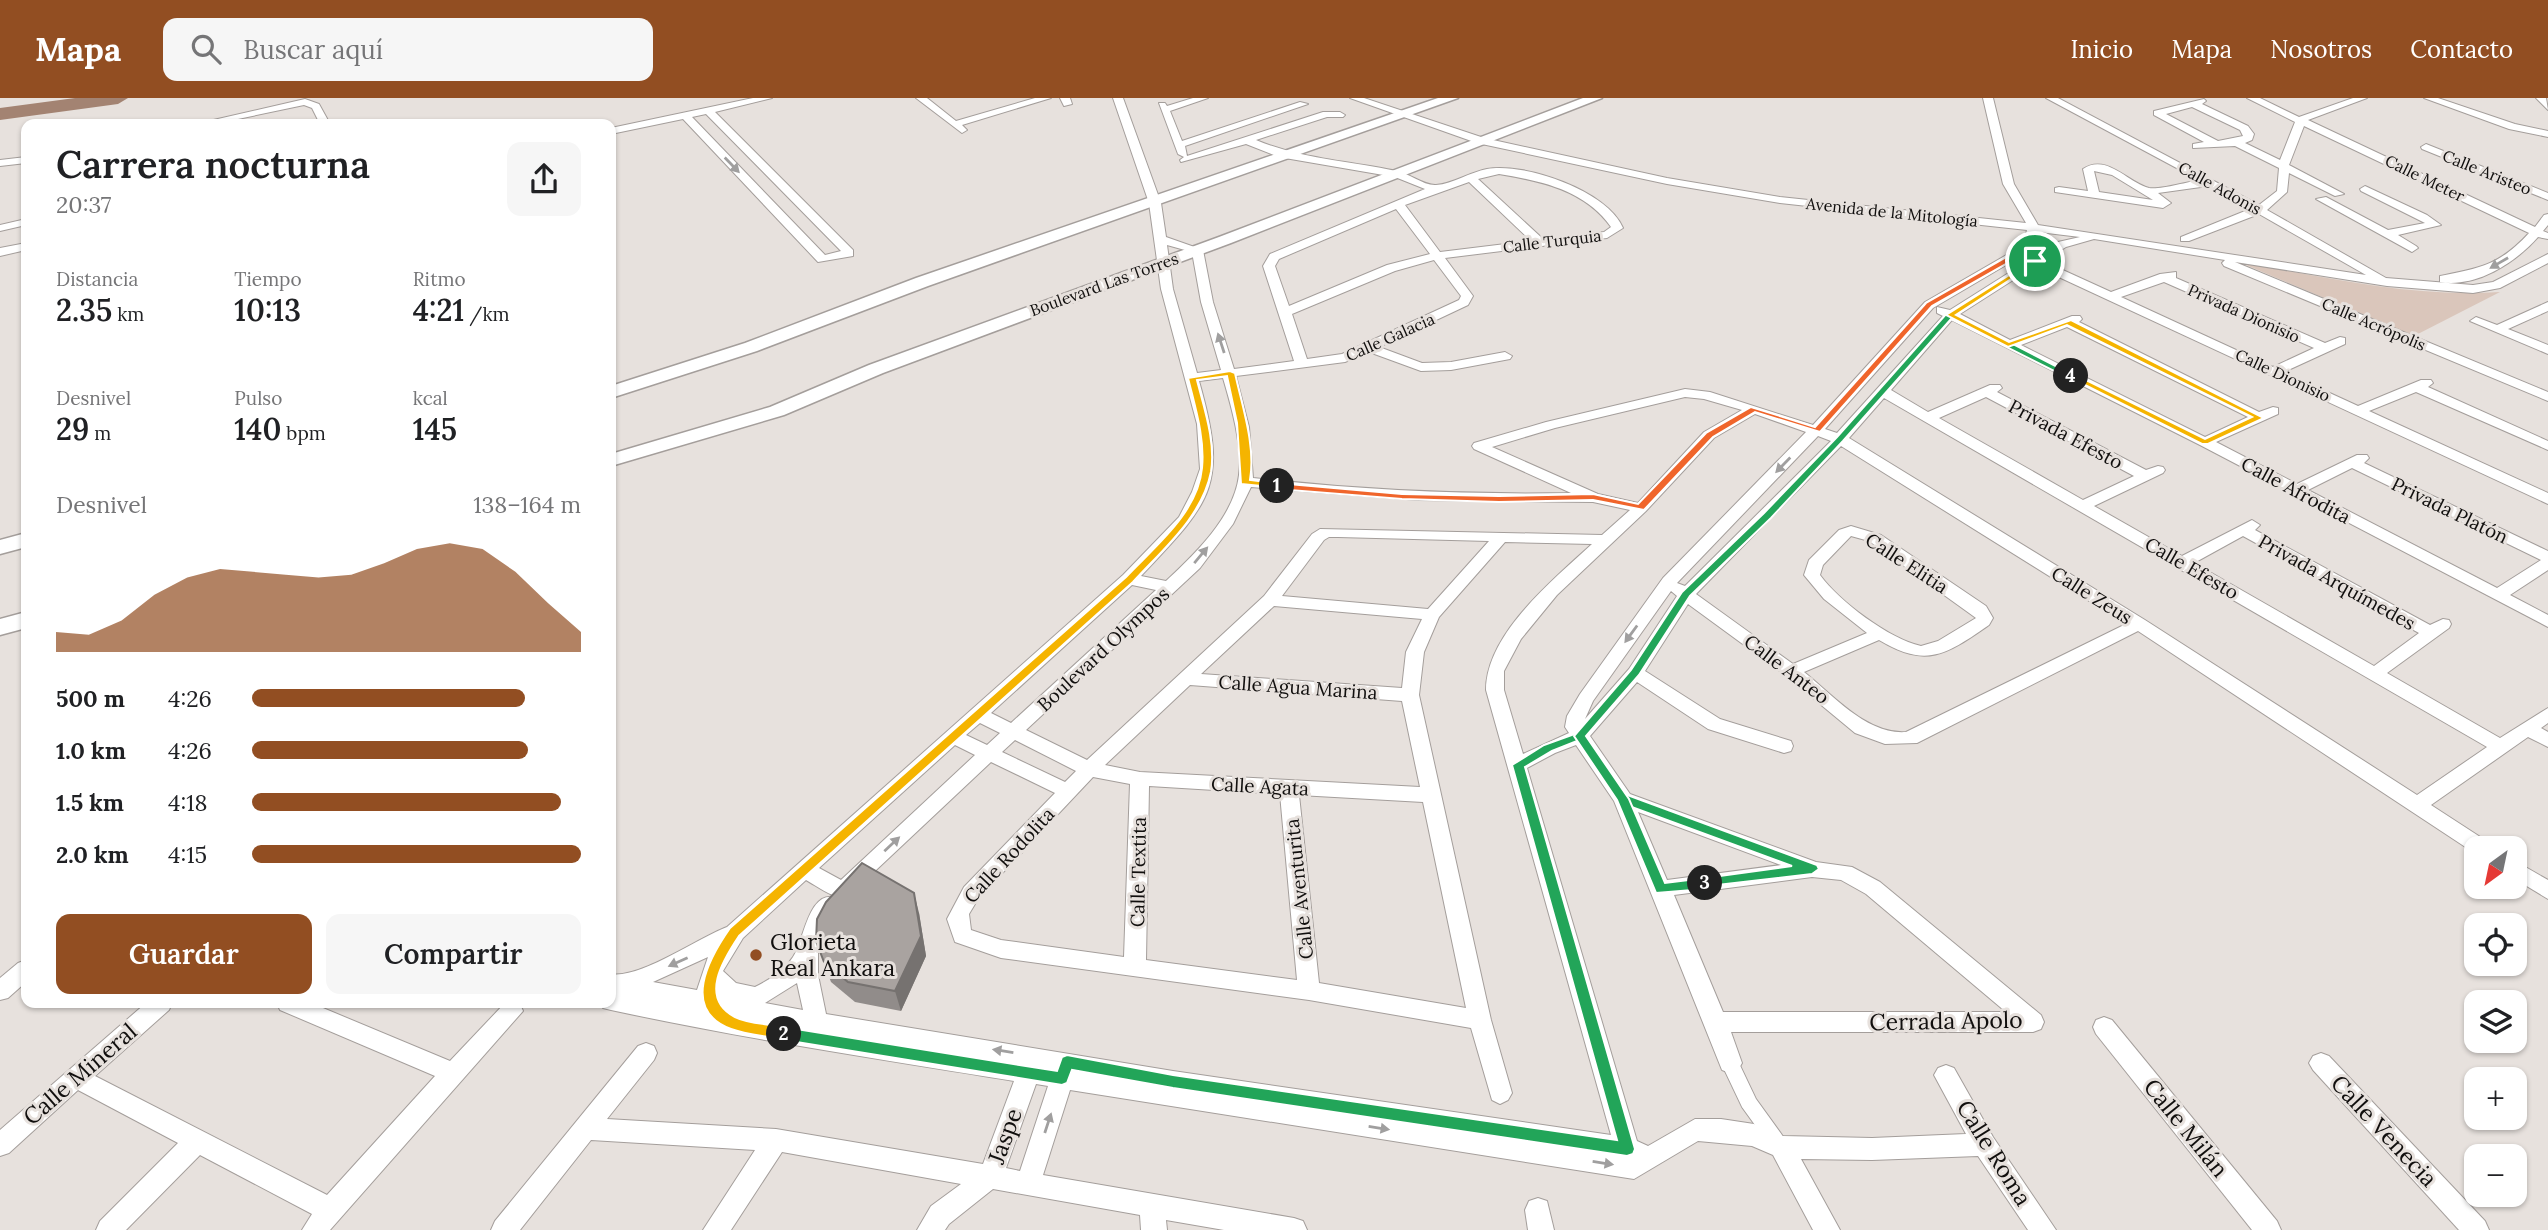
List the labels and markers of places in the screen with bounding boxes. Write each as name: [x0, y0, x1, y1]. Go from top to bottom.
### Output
pin: [2005, 231, 2065, 291]
pin: 4: [2054, 358, 2088, 394]
pin: 1: [1260, 468, 1294, 504]
pin: 3: [1688, 866, 1722, 900]
place label: Glorieta Real Ankara: [770, 927, 895, 982]
marker: Glorieta Real Ankara: [748, 947, 764, 963]
pin: 2: [766, 1016, 802, 1052]

